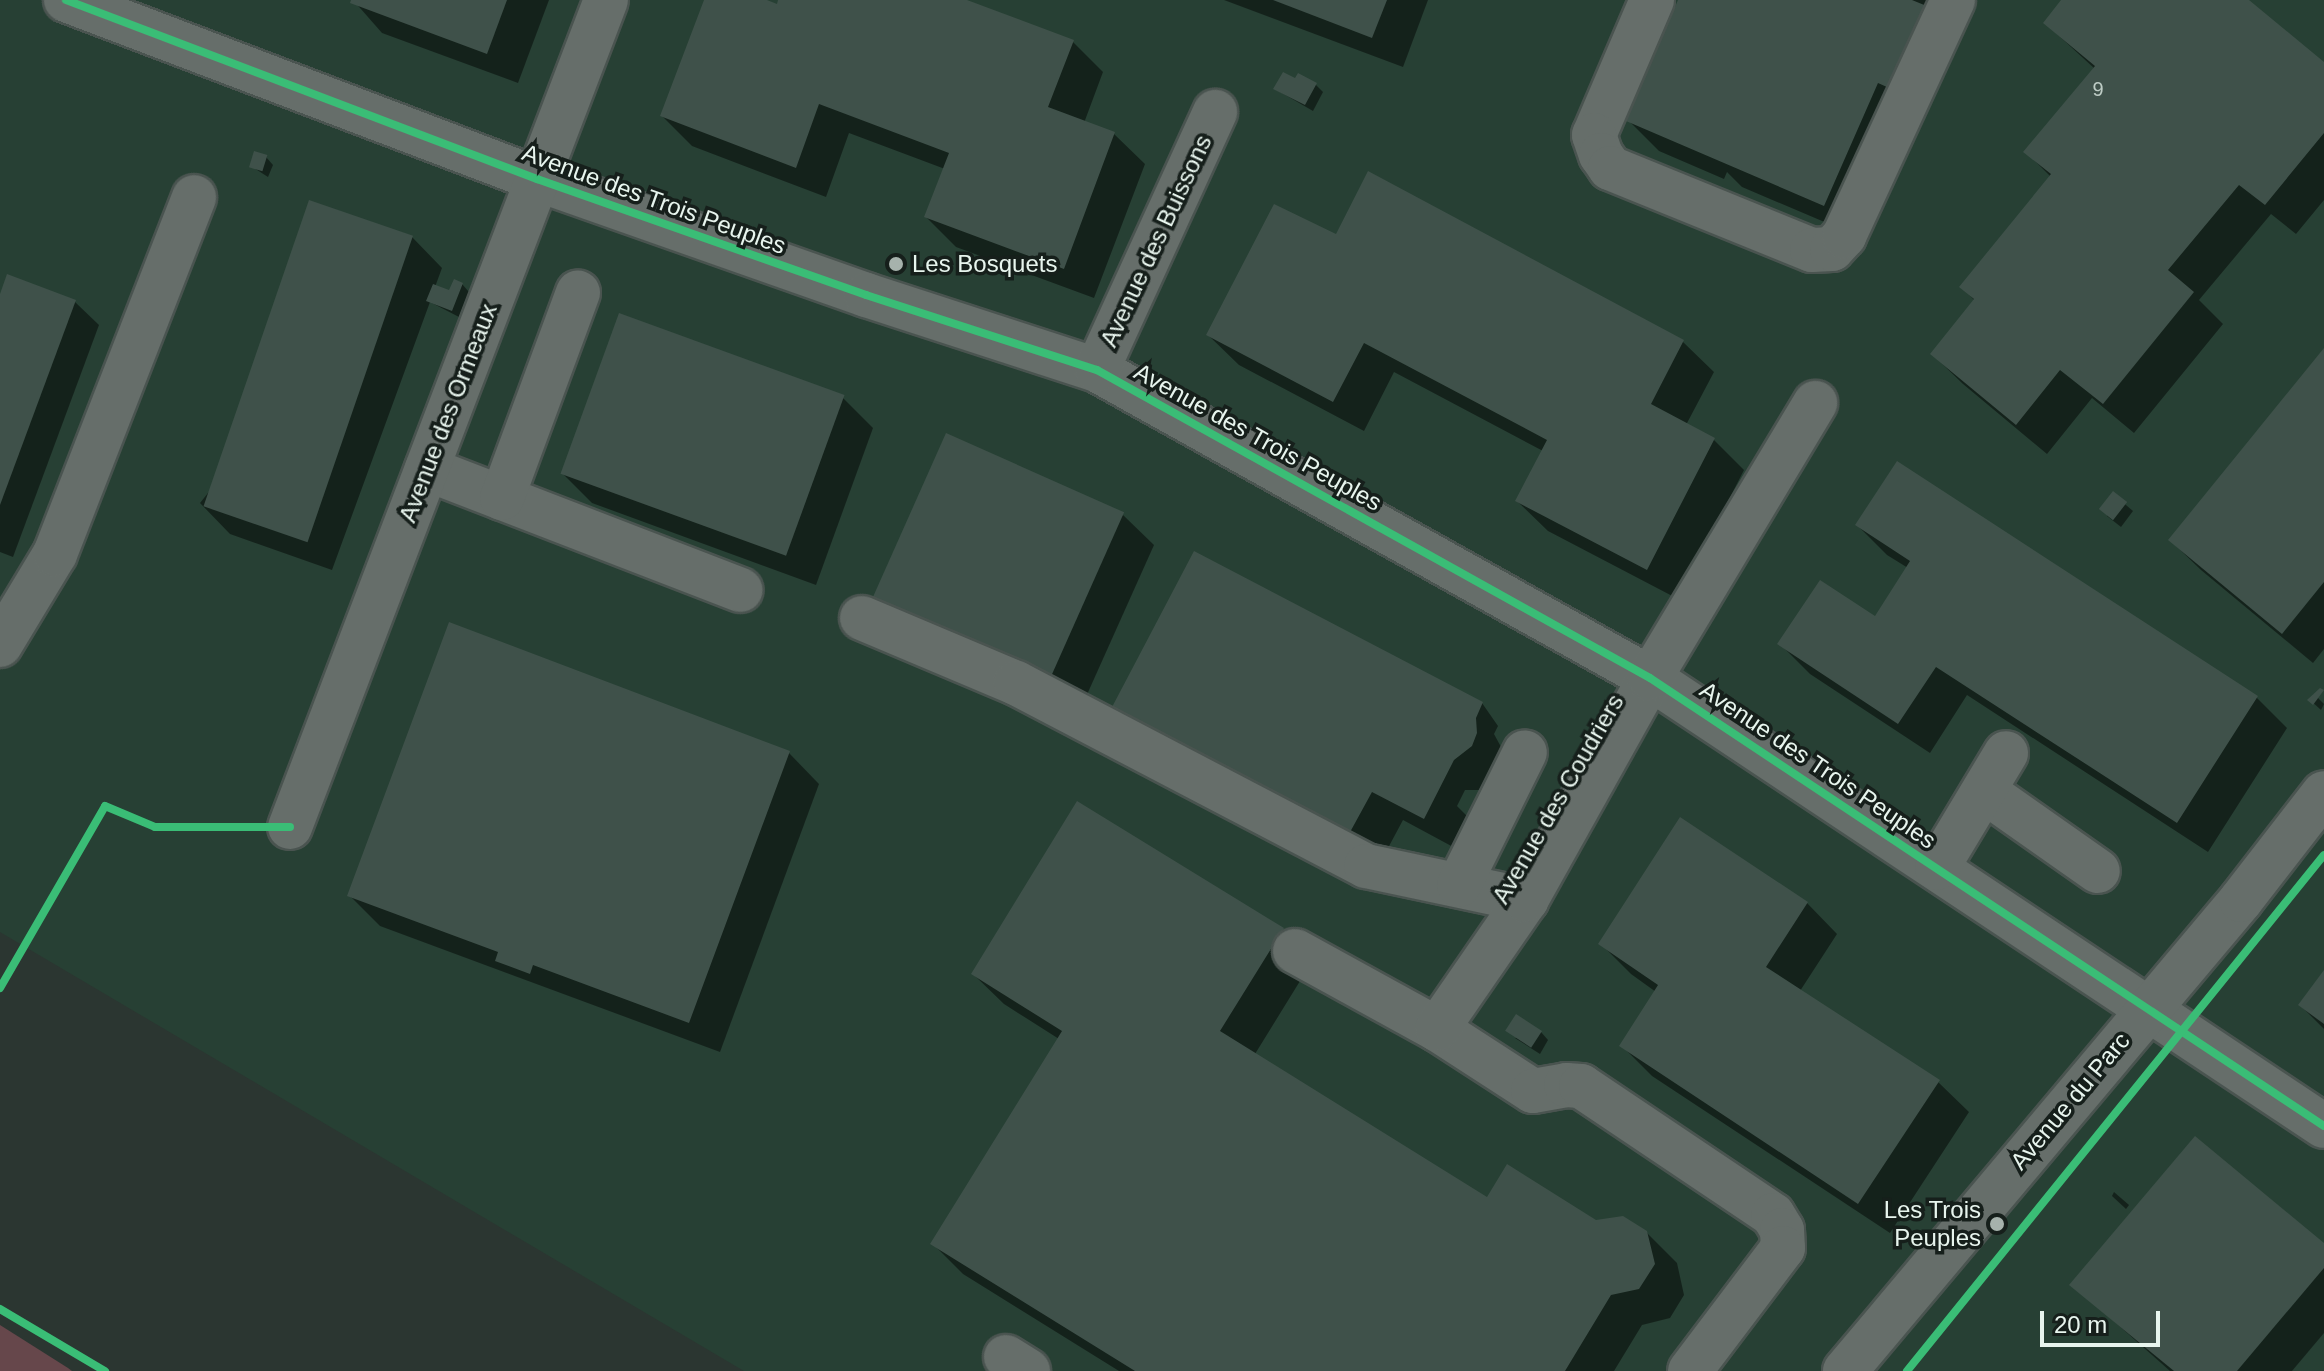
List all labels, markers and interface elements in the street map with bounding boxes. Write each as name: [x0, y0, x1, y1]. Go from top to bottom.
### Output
house number: 9: [2092, 77, 2104, 101]
street label: Avenue des Buissons: [1094, 131, 1218, 351]
street label: Avenue des Trois Peuples: [518, 138, 790, 260]
place label: Les Bosquets: [912, 250, 1057, 278]
marker: Les Bosquets: [887, 255, 905, 273]
street label: Avenue des Ormeaux: [393, 300, 503, 526]
street label: Avenue des Trois Peuples: [1129, 357, 1387, 517]
street label: Avenue des Trois Peuples: [1694, 675, 1942, 855]
street label: Avenue des Coudriers: [1486, 689, 1630, 909]
street label: Avenue du Parc: [2004, 1026, 2136, 1176]
place label: Les Trois Peuples: [1883, 1196, 1981, 1252]
marker: Les Trois Peuples: [1988, 1215, 2006, 1233]
scale bar: [2044, 1295, 2164, 1345]
text: 20 m: [2054, 1311, 2107, 1338]

